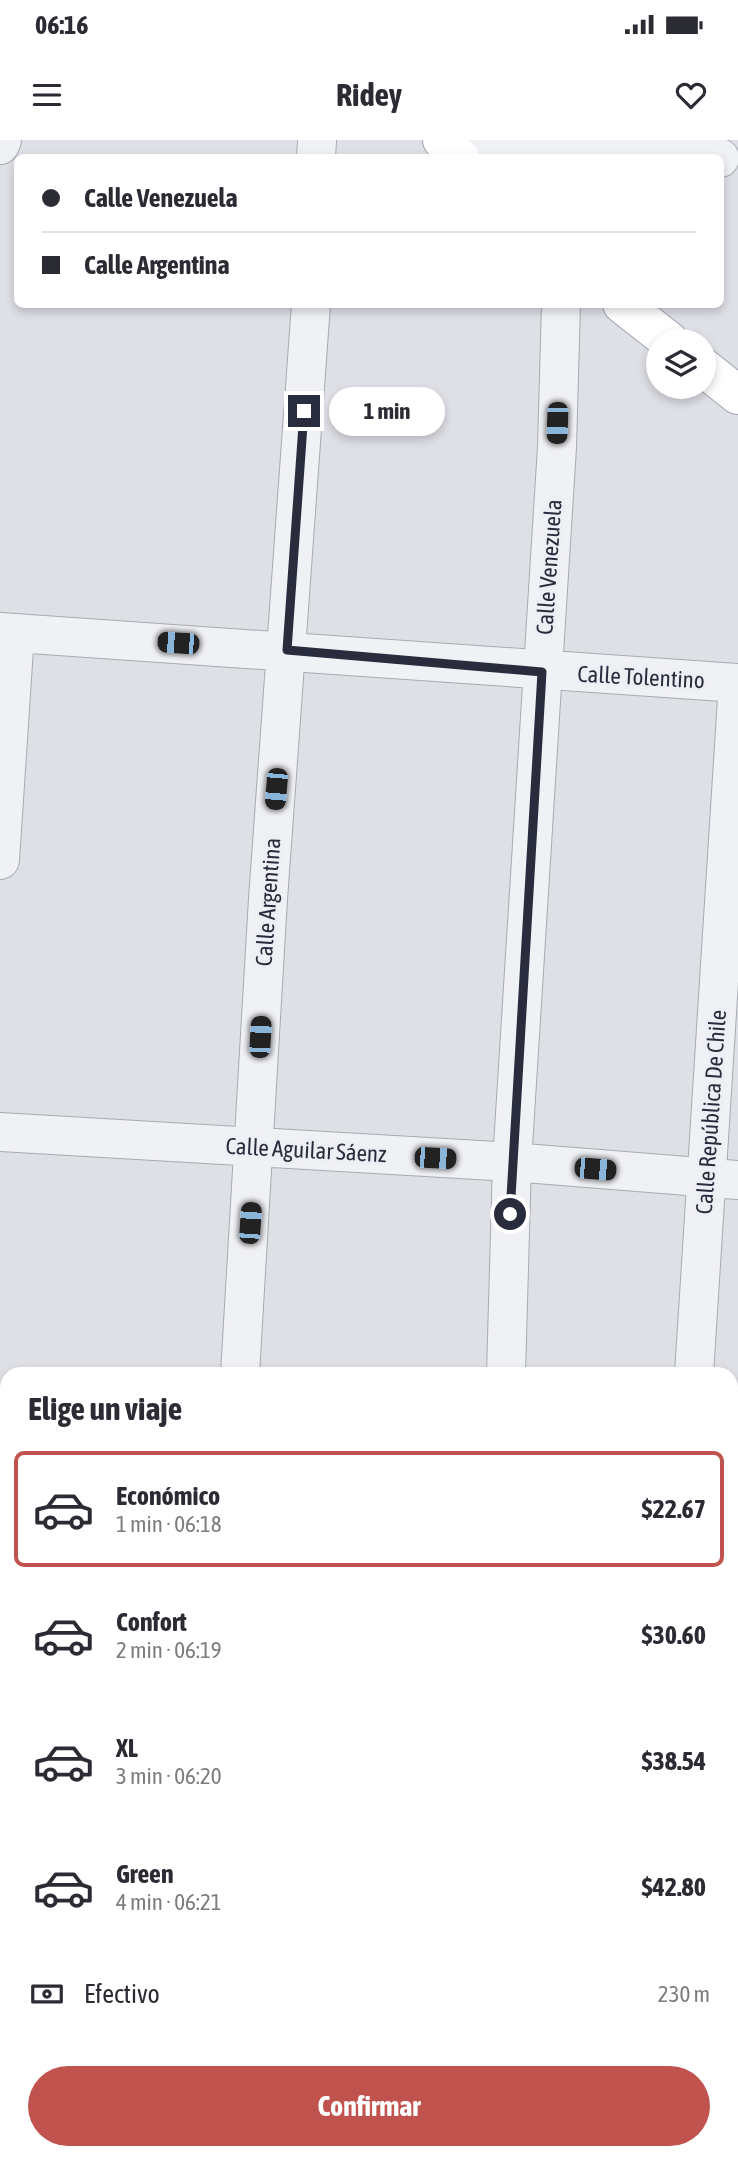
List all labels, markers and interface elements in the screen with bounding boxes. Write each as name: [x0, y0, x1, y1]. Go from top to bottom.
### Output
text: 06:16: [35, 10, 89, 40]
icon: menu: [28, 76, 66, 114]
text: Ridey: [336, 76, 402, 113]
icon: heart: [672, 76, 710, 114]
text: Calle Venezuela: [84, 183, 238, 213]
text: Calle Argentina: [84, 250, 230, 280]
map controls: [646, 329, 716, 399]
button: layers: [646, 329, 716, 399]
callout: 1 min: [328, 386, 444, 436]
route end: [288, 395, 320, 427]
text: 1 min: [364, 398, 410, 424]
car: [546, 402, 569, 444]
street label: Calle Venezuela: [531, 498, 567, 636]
car: [157, 631, 200, 655]
street label: Calle Tolentino: [577, 661, 705, 693]
car: [264, 767, 289, 811]
street label: Calle Argentina: [251, 837, 285, 967]
street label: Calle República De Chile: [691, 1009, 731, 1215]
car: [249, 1015, 272, 1059]
street label: Calle Aguilar Sáenz: [225, 1133, 387, 1167]
car: [414, 1146, 457, 1170]
car: [574, 1157, 617, 1181]
route start: [494, 1198, 526, 1230]
car: [239, 1201, 262, 1245]
text: Elige un viaje: [28, 1390, 182, 1427]
icon: car: [32, 1478, 95, 1541]
text: Económico: [116, 1481, 220, 1511]
text: $22.67: [642, 1494, 706, 1524]
text: 1 min · 06:18: [116, 1511, 222, 1537]
icon: car: [32, 1604, 95, 1667]
text: Confort: [116, 1607, 187, 1637]
text: $30.60: [642, 1620, 706, 1650]
text: 2 min · 06:19: [116, 1637, 222, 1663]
icon: car: [32, 1730, 95, 1793]
text: XL: [116, 1733, 138, 1763]
text: $38.54: [642, 1746, 706, 1776]
text: 3 min · 06:20: [116, 1763, 222, 1789]
icon: car: [32, 1856, 95, 1919]
text: Green: [116, 1859, 174, 1889]
text: $42.80: [642, 1872, 706, 1902]
text: 4 min · 06:21: [116, 1889, 222, 1915]
icon: cash: [28, 1975, 66, 2013]
text: Efectivo: [84, 1979, 160, 2009]
text: 230 m: [658, 1981, 710, 2007]
button: Confirmar: [28, 2066, 710, 2146]

